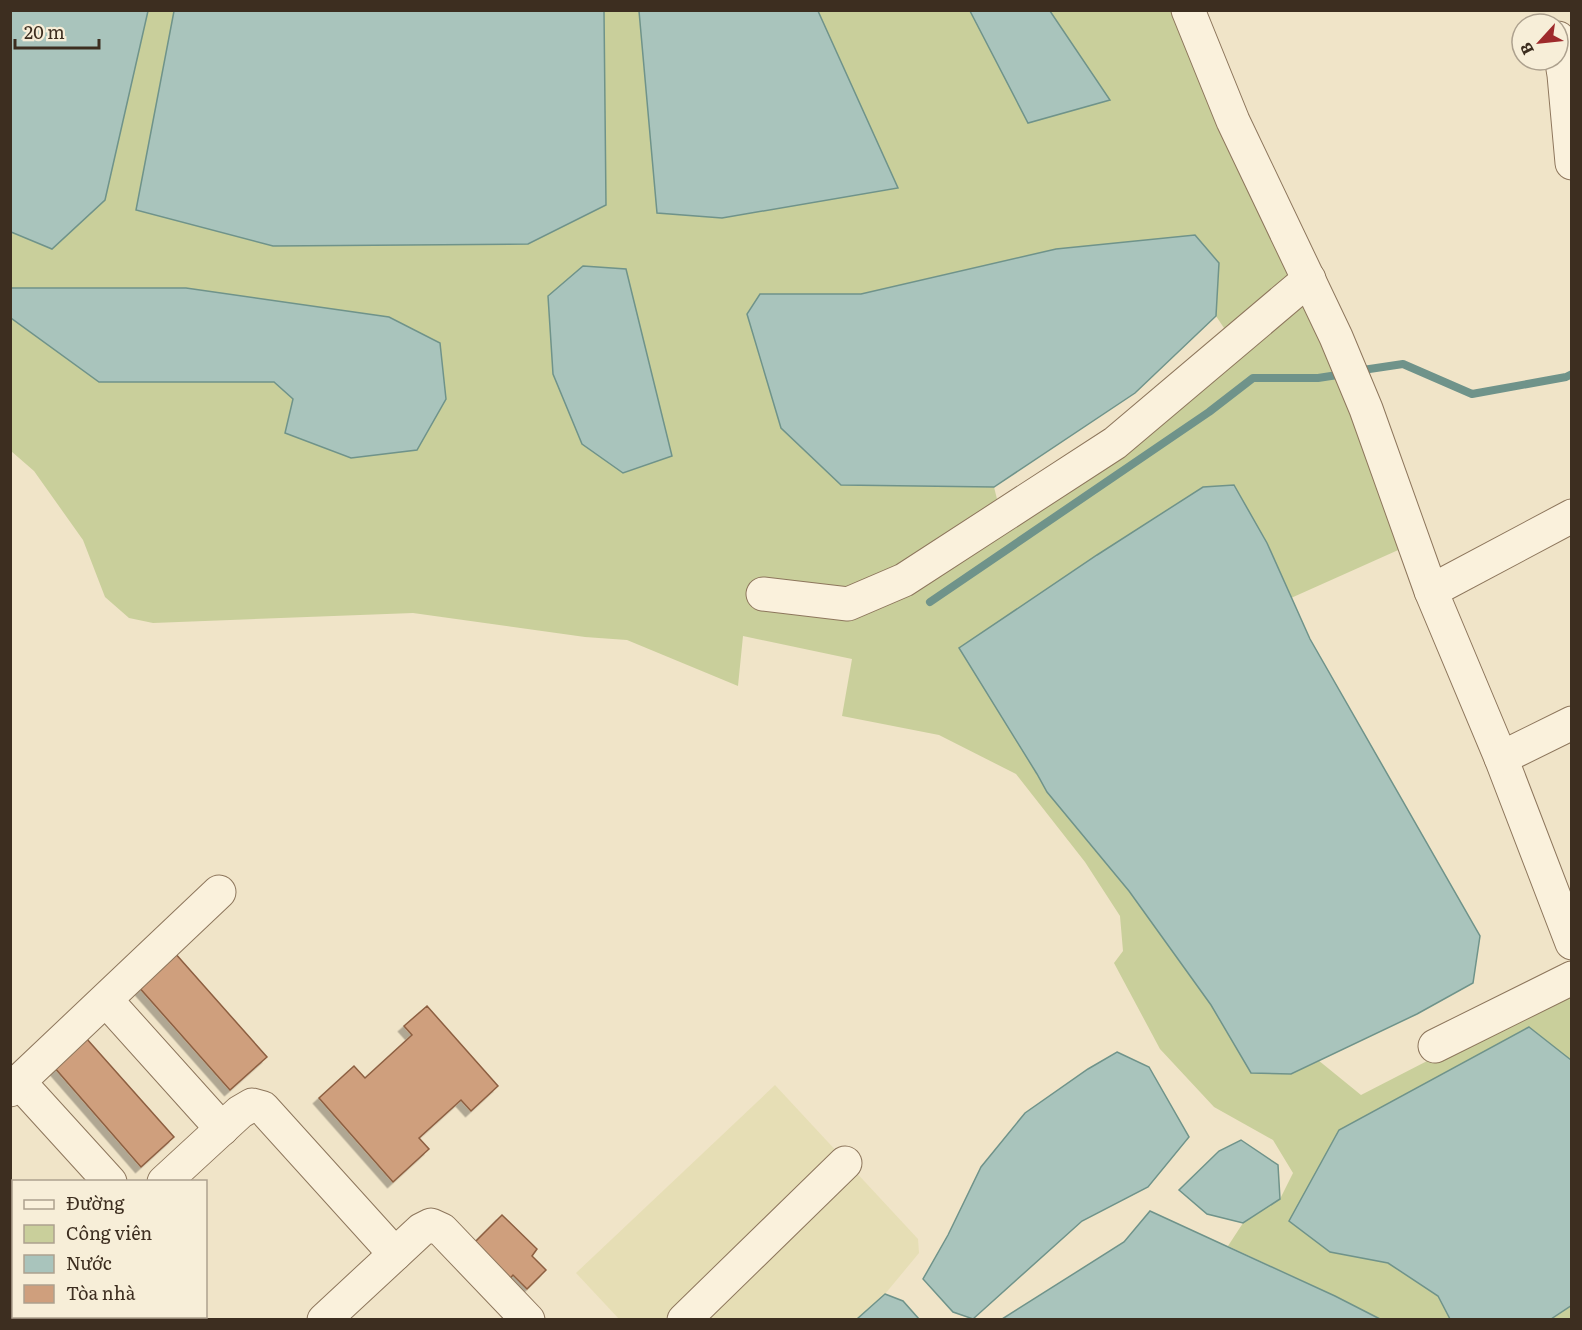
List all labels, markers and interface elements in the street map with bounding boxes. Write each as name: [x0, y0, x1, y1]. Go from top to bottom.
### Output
scale bar: [15, 12, 99, 50]
north arrow: [1510, 12, 1570, 72]
text: 20 m: [24, 18, 65, 45]
text: B: [1513, 39, 1539, 60]
legend: [12, 1180, 207, 1318]
text: Đường: [66, 1189, 125, 1216]
text: Công viên: [66, 1219, 152, 1246]
text: Nước: [66, 1249, 112, 1276]
text: Tòa nhà: [66, 1279, 136, 1306]

